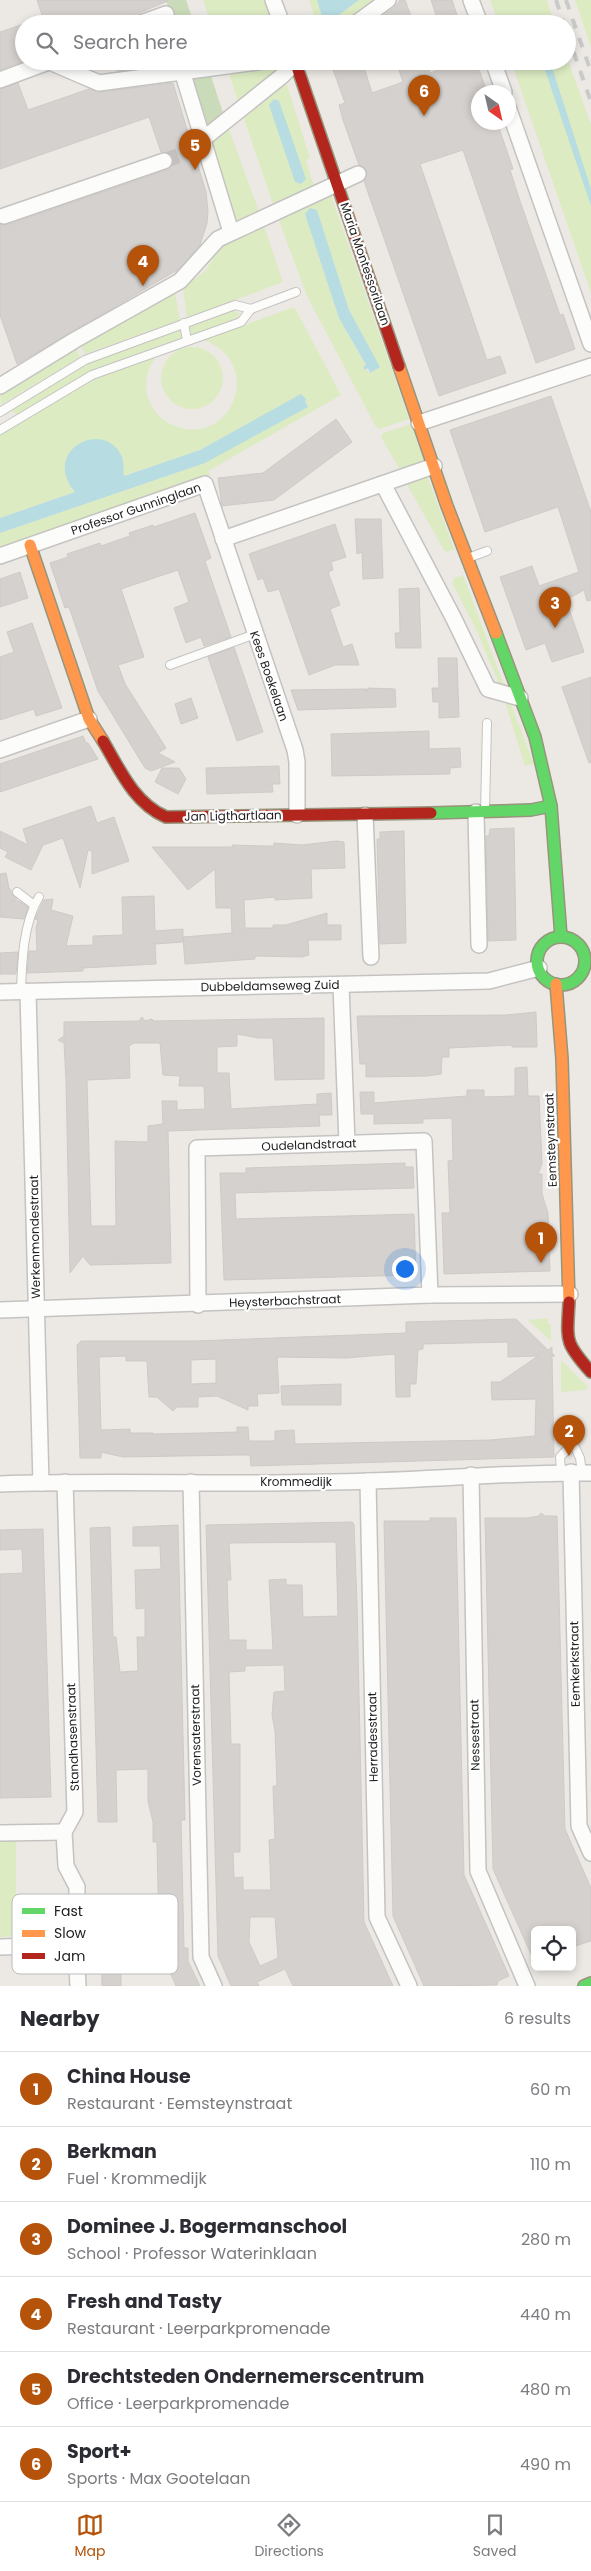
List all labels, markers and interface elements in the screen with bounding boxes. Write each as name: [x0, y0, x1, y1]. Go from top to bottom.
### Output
search box: [15, 15, 576, 70]
icon: search: [33, 29, 61, 57]
text: Search here: [73, 29, 187, 56]
pin: 6: [408, 75, 440, 116]
north arrow: [471, 85, 516, 130]
pin: 5: [179, 129, 211, 170]
street label: Maria Montessorilaan: [336, 200, 395, 328]
pin: 4: [127, 245, 159, 286]
street label: Professor Gunninglaan: [69, 478, 203, 539]
pin: 3: [539, 587, 571, 628]
street label: Kees Boekelaan: [246, 628, 293, 723]
street label: Jan Ligthartlaan: [184, 806, 282, 825]
street label: Dubbeldamseweg Zuid: [200, 976, 340, 995]
street label: Eemsteynstraat: [540, 1093, 561, 1187]
street label: Oudelandstraat: [261, 1134, 357, 1155]
street label: Werkenmondestraat: [25, 1175, 44, 1299]
pin: 1: [525, 1222, 557, 1263]
your location: [392, 1256, 418, 1282]
street label: Heysterbachstraat: [229, 1290, 341, 1311]
pin: 2: [553, 1415, 585, 1456]
street label: Krommedijk: [260, 1473, 333, 1490]
street label: Eemkerkstraat: [565, 1621, 584, 1707]
street label: Standhasenstraat: [62, 1683, 83, 1791]
street label: Vorensaterstraat: [186, 1684, 205, 1786]
street label: Herradesstraat: [363, 1692, 382, 1782]
street label: Nessestraat: [465, 1699, 484, 1771]
legend: [12, 1894, 178, 1974]
text: Fast: [54, 1901, 83, 1921]
text: Slow: [54, 1923, 87, 1943]
map controls: [531, 1926, 576, 1971]
button: locate: [531, 1926, 576, 1971]
text: Jam: [54, 1946, 85, 1966]
text: Nearby: [20, 2004, 100, 2033]
text: 6 results: [504, 2007, 571, 2030]
text: China House: [67, 2063, 191, 2090]
text: 1: [33, 2078, 39, 2101]
text: 60 m: [530, 2078, 571, 2101]
text: Restaurant · Eemsteynstraat: [67, 2092, 292, 2115]
text: Berkman: [67, 2138, 157, 2165]
text: 2: [31, 2153, 41, 2176]
text: 110 m: [530, 2153, 571, 2176]
text: Fuel · Krommedijk: [67, 2167, 207, 2190]
text: Dominee J. Bogermanschool: [67, 2213, 347, 2240]
text: 3: [31, 2228, 41, 2251]
text: 280 m: [521, 2228, 571, 2251]
text: School · Professor Waterinklaan: [67, 2242, 317, 2265]
text: Fresh and Tasty: [67, 2288, 222, 2315]
text: 4: [31, 2303, 41, 2326]
text: 440 m: [520, 2303, 571, 2326]
text: Restaurant · Leerparkpromenade: [67, 2317, 330, 2340]
text: Drechtsteden Ondernemerscentrum: [67, 2363, 424, 2390]
text: 5: [31, 2378, 41, 2401]
text: 480 m: [520, 2378, 571, 2401]
text: Office · Leerparkpromenade: [67, 2392, 289, 2415]
text: Sport+: [67, 2438, 131, 2465]
text: 6: [31, 2453, 41, 2476]
text: 490 m: [520, 2453, 571, 2476]
text: Sports · Max Gootelaan: [67, 2467, 251, 2490]
tab: Map: [74, 2511, 105, 2562]
tab: Directions: [254, 2511, 324, 2562]
tab: Saved: [473, 2511, 517, 2562]

